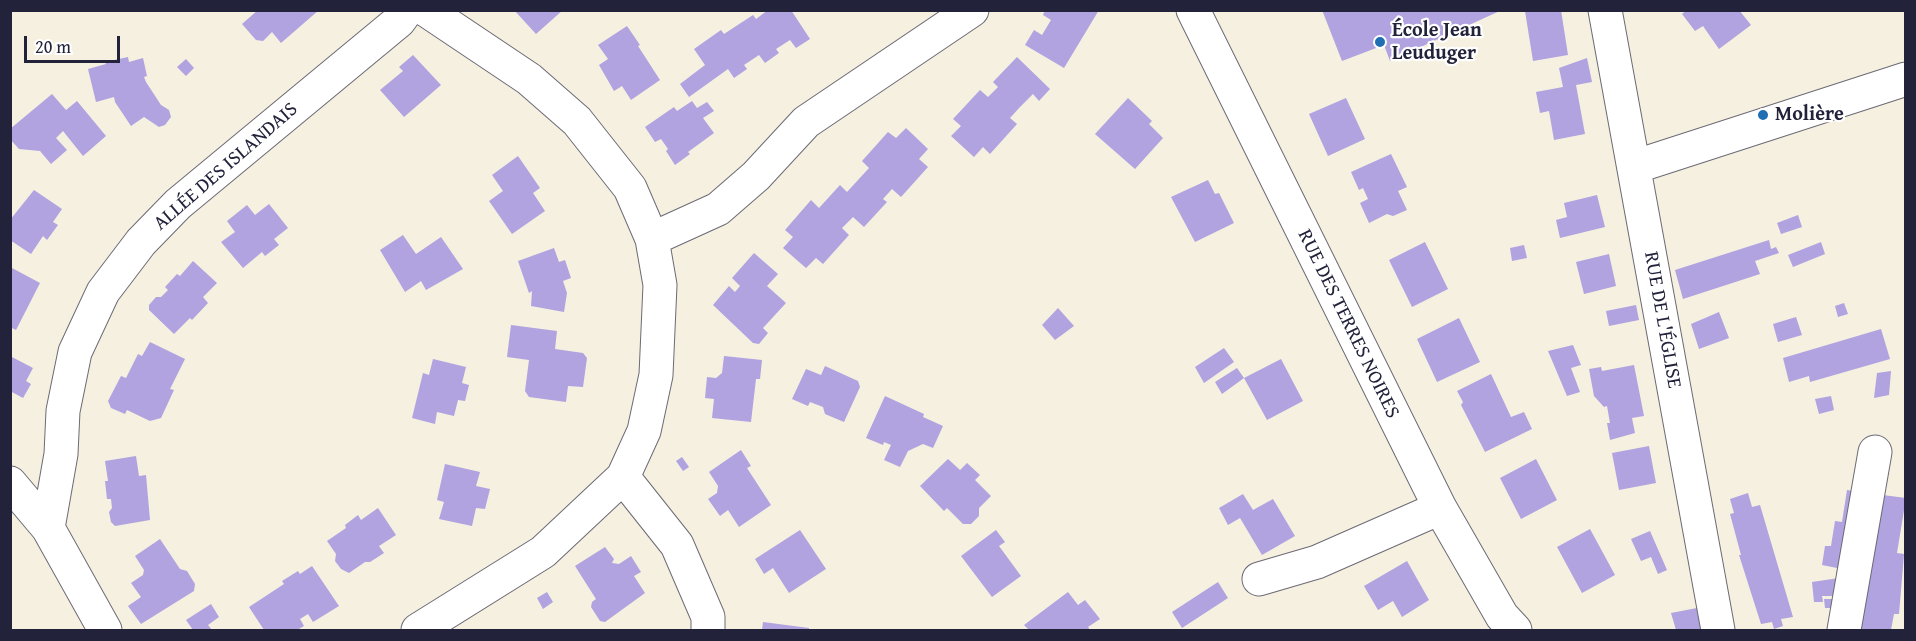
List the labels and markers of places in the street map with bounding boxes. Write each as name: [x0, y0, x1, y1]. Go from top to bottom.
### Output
place label: École Jean Leuduger: [1392, 19, 1482, 66]
marker: École Jean Leuduger: [1373, 35, 1387, 49]
place label: Molière: [1775, 103, 1844, 127]
marker: Molière: [1756, 108, 1770, 122]

